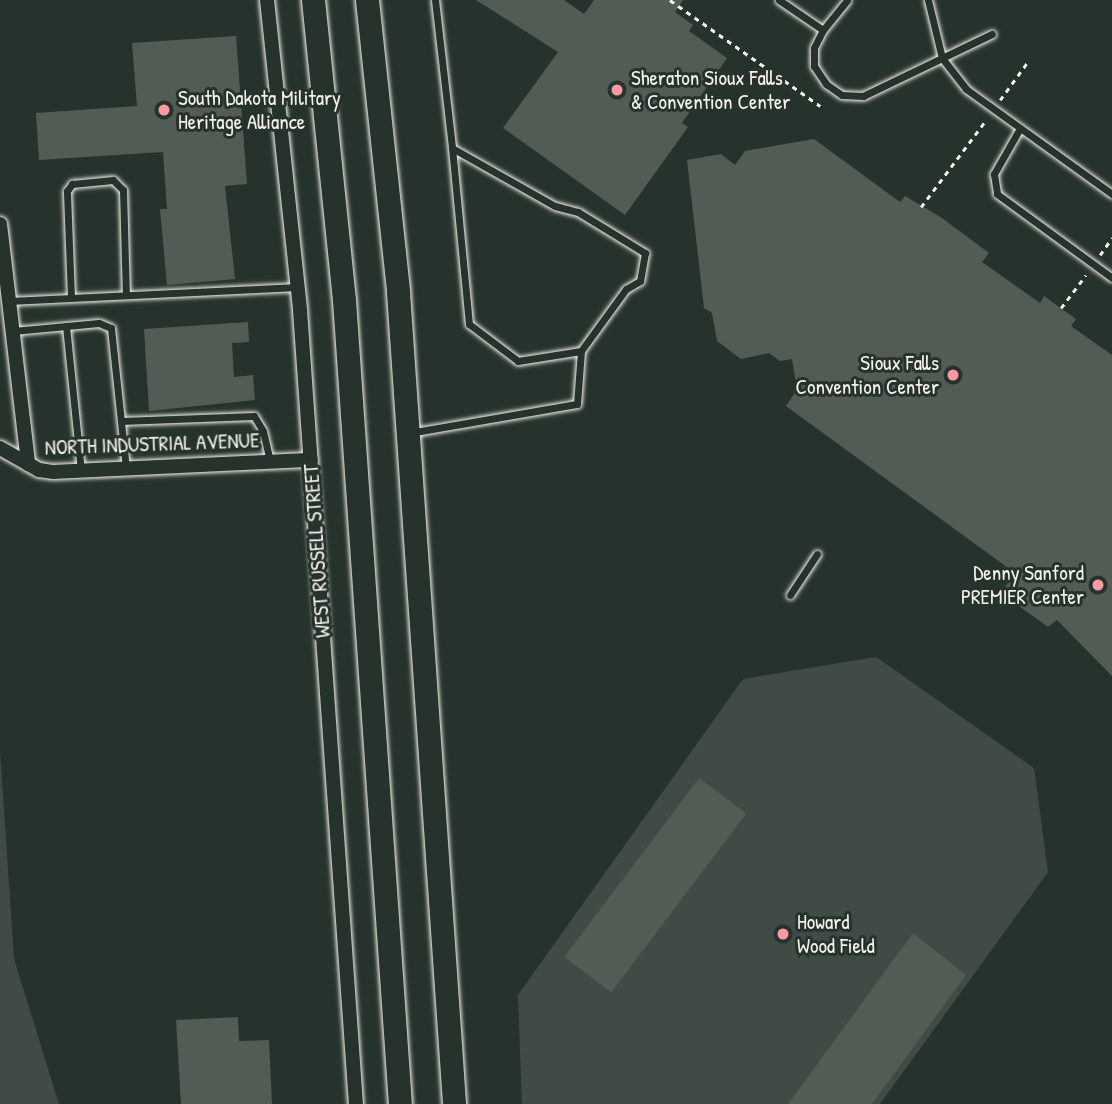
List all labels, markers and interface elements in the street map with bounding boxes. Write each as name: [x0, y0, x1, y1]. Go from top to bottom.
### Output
place label: Sheraton Sioux Falls & Convention Center: [631, 65, 790, 115]
marker: Sheraton Sioux Falls & Convention Center: [609, 82, 625, 98]
place label: South Dakota Military Heritage Alliance: [178, 85, 341, 135]
marker: South Dakota Military Heritage Alliance: [156, 102, 172, 118]
place label: Sioux Falls Convention Center: [796, 350, 939, 400]
marker: Sioux Falls Convention Center: [945, 367, 961, 383]
street label: NORTH INDUSTRIAL AVENUE: [44, 428, 260, 460]
street label: WEST RUSSELL STREET: [298, 463, 336, 639]
place label: Denny Sanford PREMIER Center: [961, 560, 1084, 610]
marker: Denny Sanford PREMIER Center: [1090, 577, 1106, 593]
place label: Howard Wood Field: [797, 909, 875, 959]
marker: Howard Wood Field: [775, 926, 791, 942]

